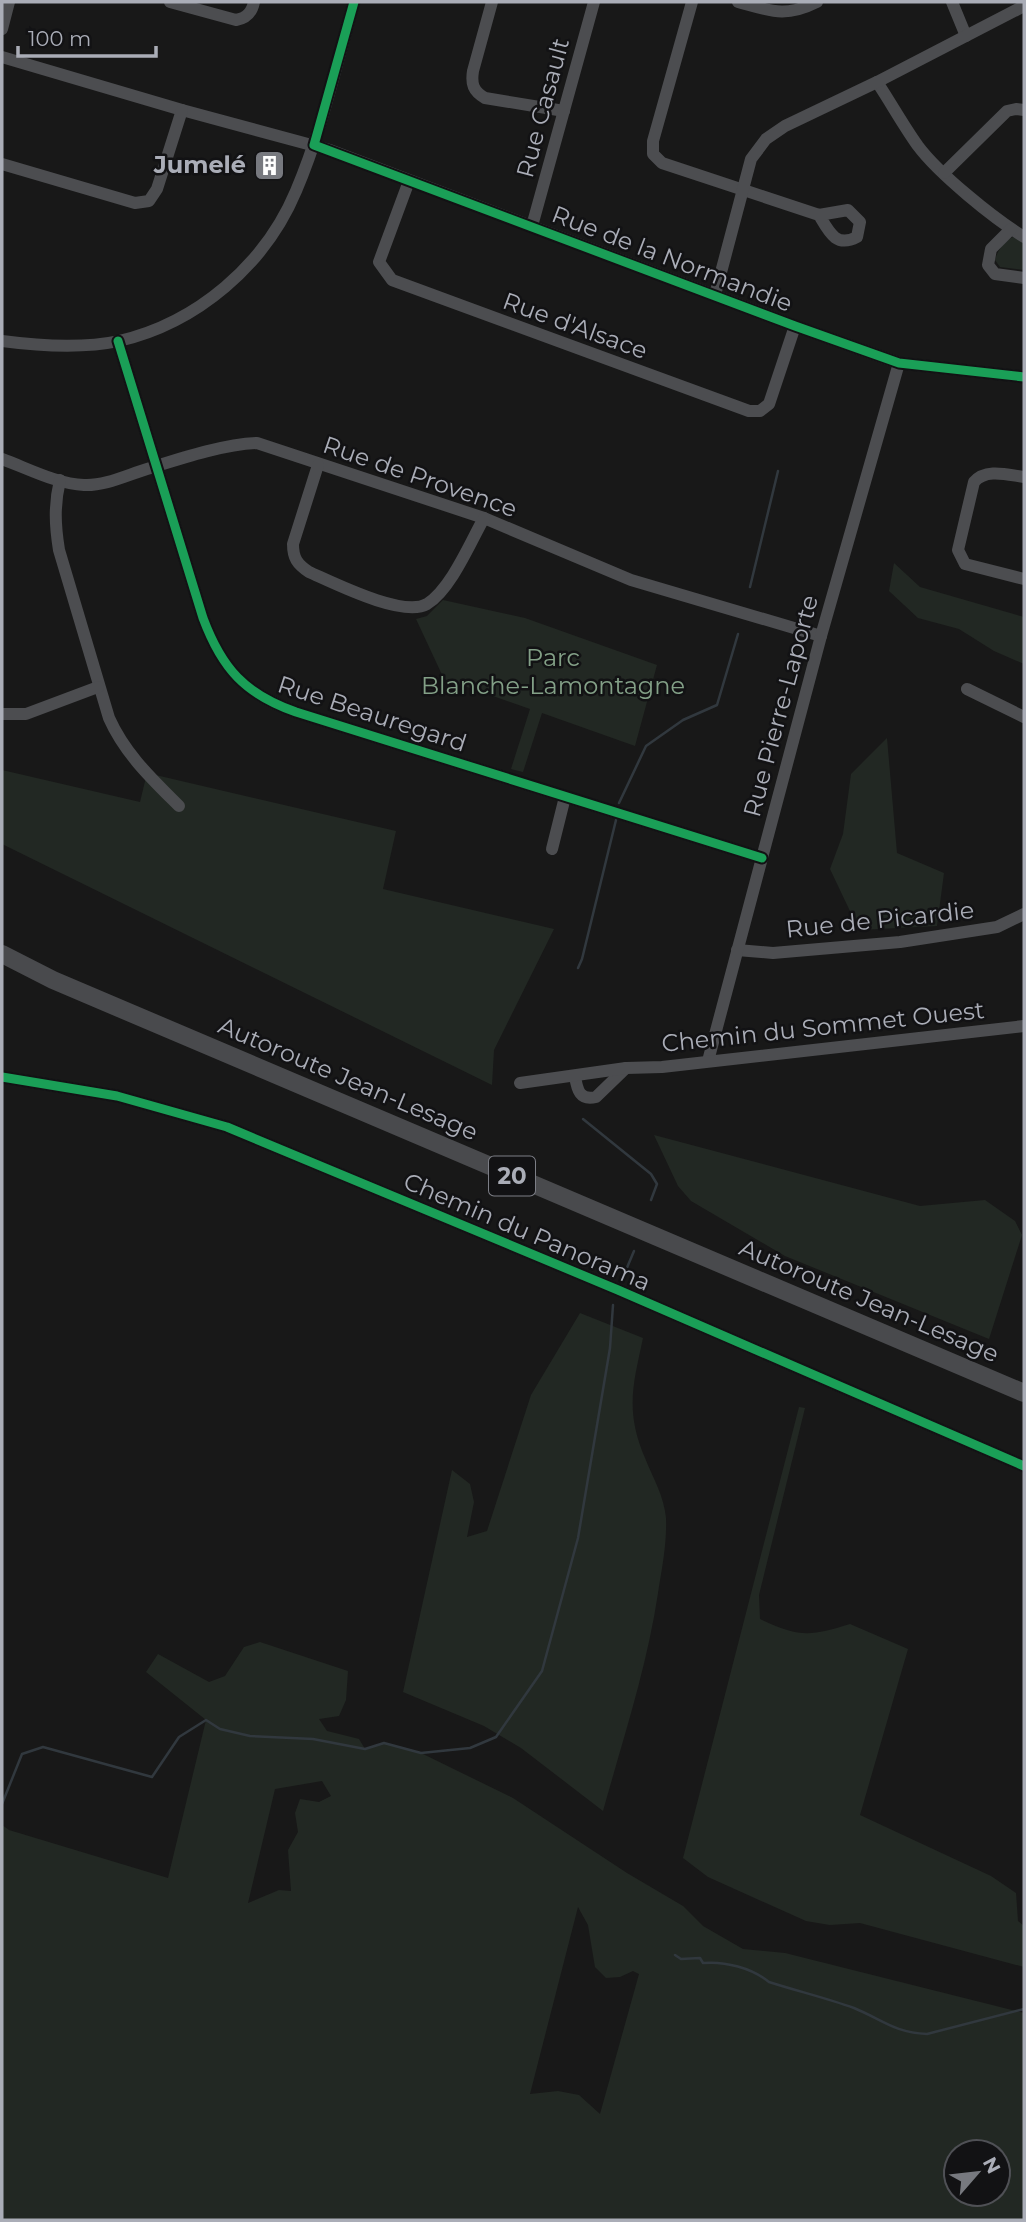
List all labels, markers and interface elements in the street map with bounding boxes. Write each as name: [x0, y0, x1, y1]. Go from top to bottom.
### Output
scale bar: [18, 14, 156, 58]
text: 100 m: [28, 26, 91, 51]
street label: Rue Casault: [510, 35, 575, 181]
building icon: Jumelé: [252, 148, 286, 182]
place label: Jumelé: [153, 150, 246, 179]
street label: Rue de la Normandie: [548, 199, 797, 318]
street label: Rue d'Alsace: [499, 286, 651, 365]
street label: Rue de Provence: [319, 430, 521, 523]
street label: Rue Pierre-Laporte: [737, 592, 824, 820]
park label: Parc Blanche-Lamontagne: [421, 643, 685, 700]
street label: Rue Beauregard: [274, 669, 470, 758]
street label: Rue de Picardie: [784, 895, 976, 944]
street label: Chemin du Sommet Ouest: [660, 995, 986, 1058]
street label: Autoroute Jean-Lesage: [214, 1011, 482, 1146]
road number: 20: [489, 1156, 535, 1196]
street label: Chemin du Panorama: [399, 1166, 655, 1297]
street label: Autoroute Jean-Lesage: [735, 1233, 1003, 1368]
north arrow: [942, 2138, 1012, 2208]
text: N: [978, 2153, 1005, 2177]

